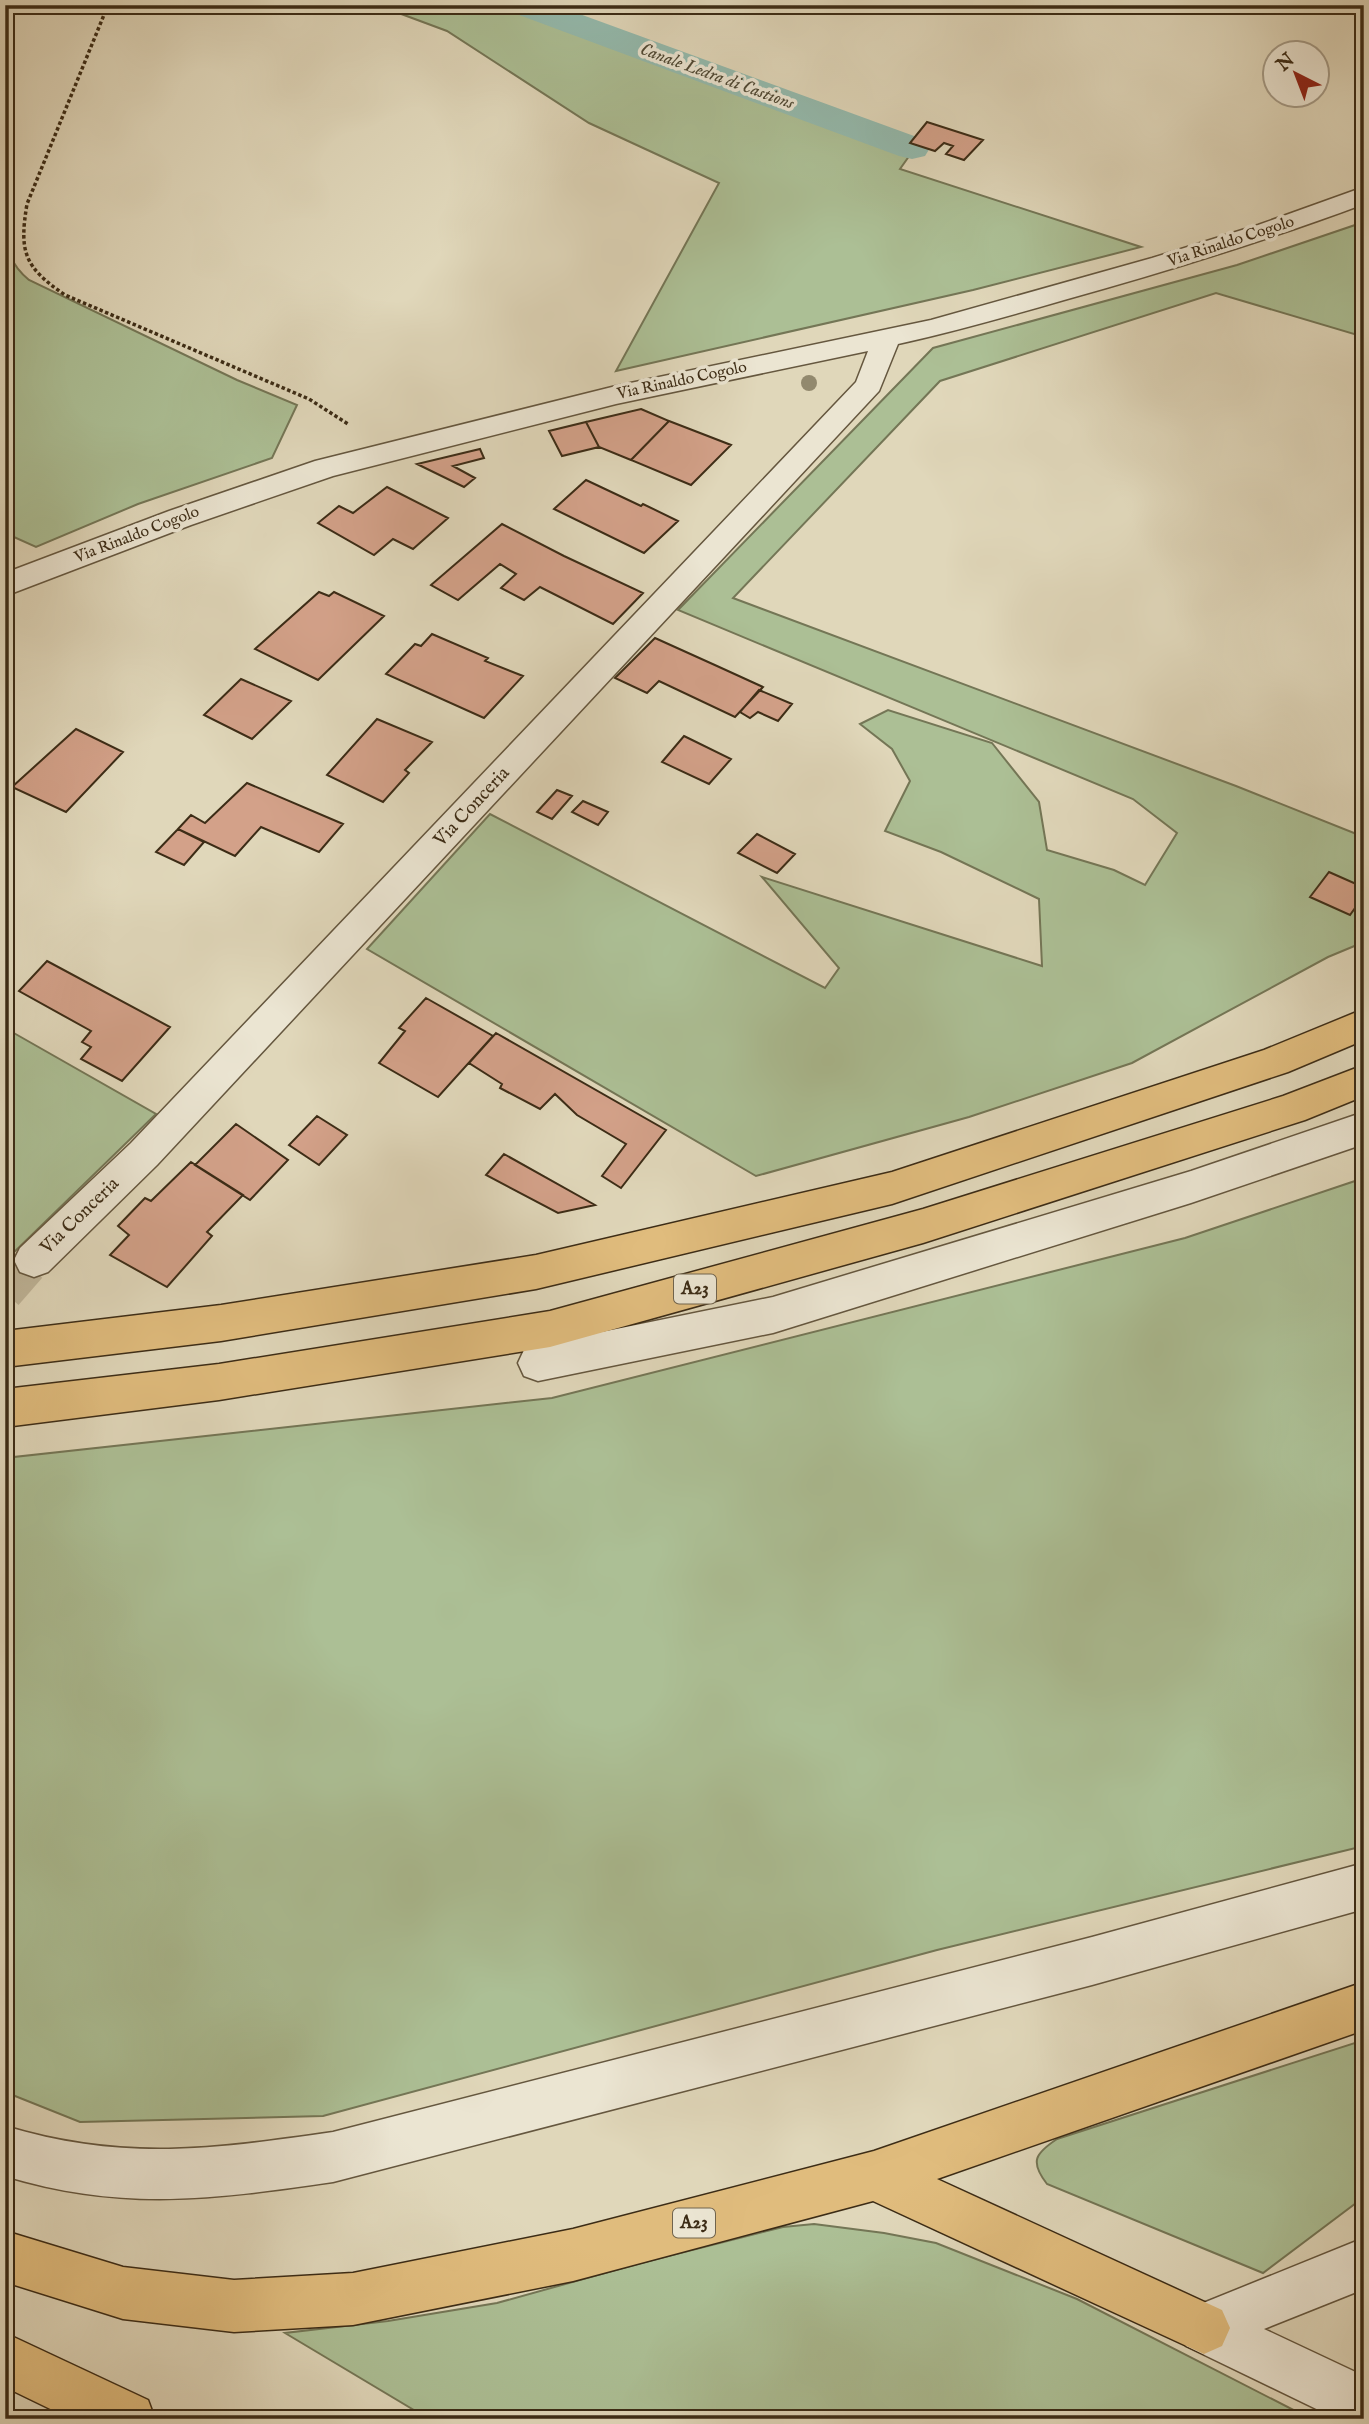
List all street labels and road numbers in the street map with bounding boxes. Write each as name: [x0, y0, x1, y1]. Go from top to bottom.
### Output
street label: Via Rinaldo Cogolo: [1164, 212, 1297, 272]
street label: Via Rinaldo Cogolo: [614, 357, 749, 405]
street label: Via Rinaldo Cogolo: [71, 502, 203, 568]
street label: Via Conceria: [428, 761, 516, 853]
street label: Via Conceria: [35, 1172, 125, 1260]
road number: A23: [674, 1274, 716, 1304]
road number: A23: [673, 2208, 715, 2238]

